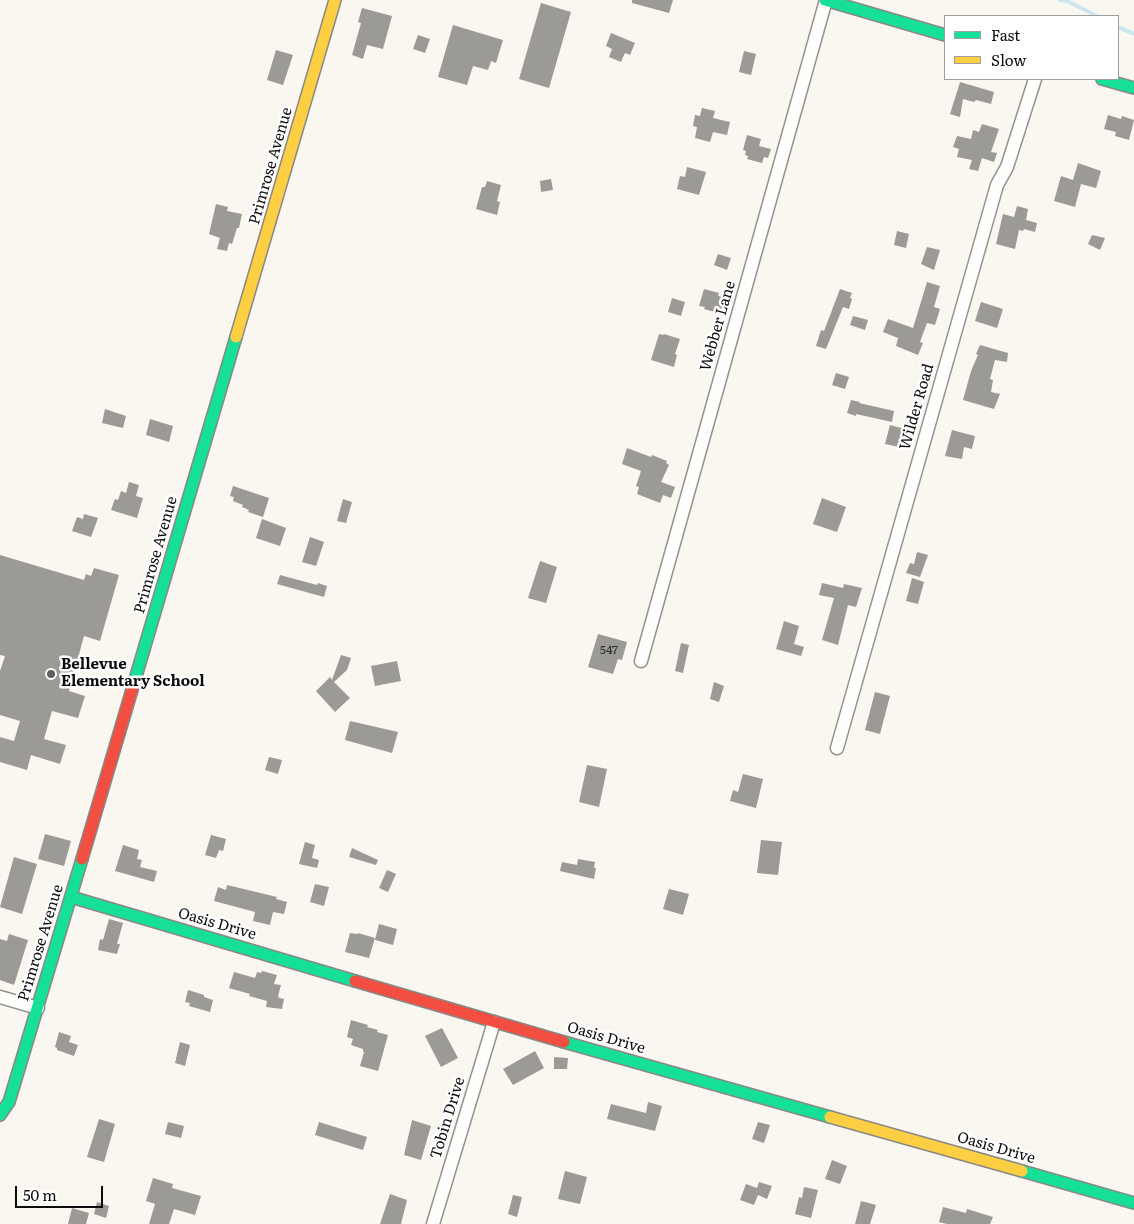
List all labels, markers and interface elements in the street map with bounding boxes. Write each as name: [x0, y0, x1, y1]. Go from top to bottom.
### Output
legend: [944, 15, 1119, 80]
text: Fast: [991, 23, 1020, 46]
text: Slow: [991, 48, 1026, 71]
street label: Primrose Avenue: [246, 105, 296, 227]
street label: Webber Lane: [697, 279, 739, 373]
street label: Wilder Road: [896, 362, 938, 452]
street label: Primrose Avenue: [131, 494, 181, 616]
house number: 547: [600, 643, 618, 657]
place label: Bellevue Elementary School: [61, 656, 205, 691]
marker: Bellevue Elementary School: [45, 668, 57, 680]
street label: Primrose Avenue: [15, 882, 67, 1004]
street label: Oasis Drive: [176, 904, 258, 944]
street label: Oasis Drive: [565, 1018, 647, 1058]
street label: Tobin Drive: [427, 1075, 469, 1161]
street label: Oasis Drive: [955, 1128, 1037, 1168]
scale bar: [18, 1176, 105, 1208]
text: 50 m: [23, 1183, 57, 1206]

